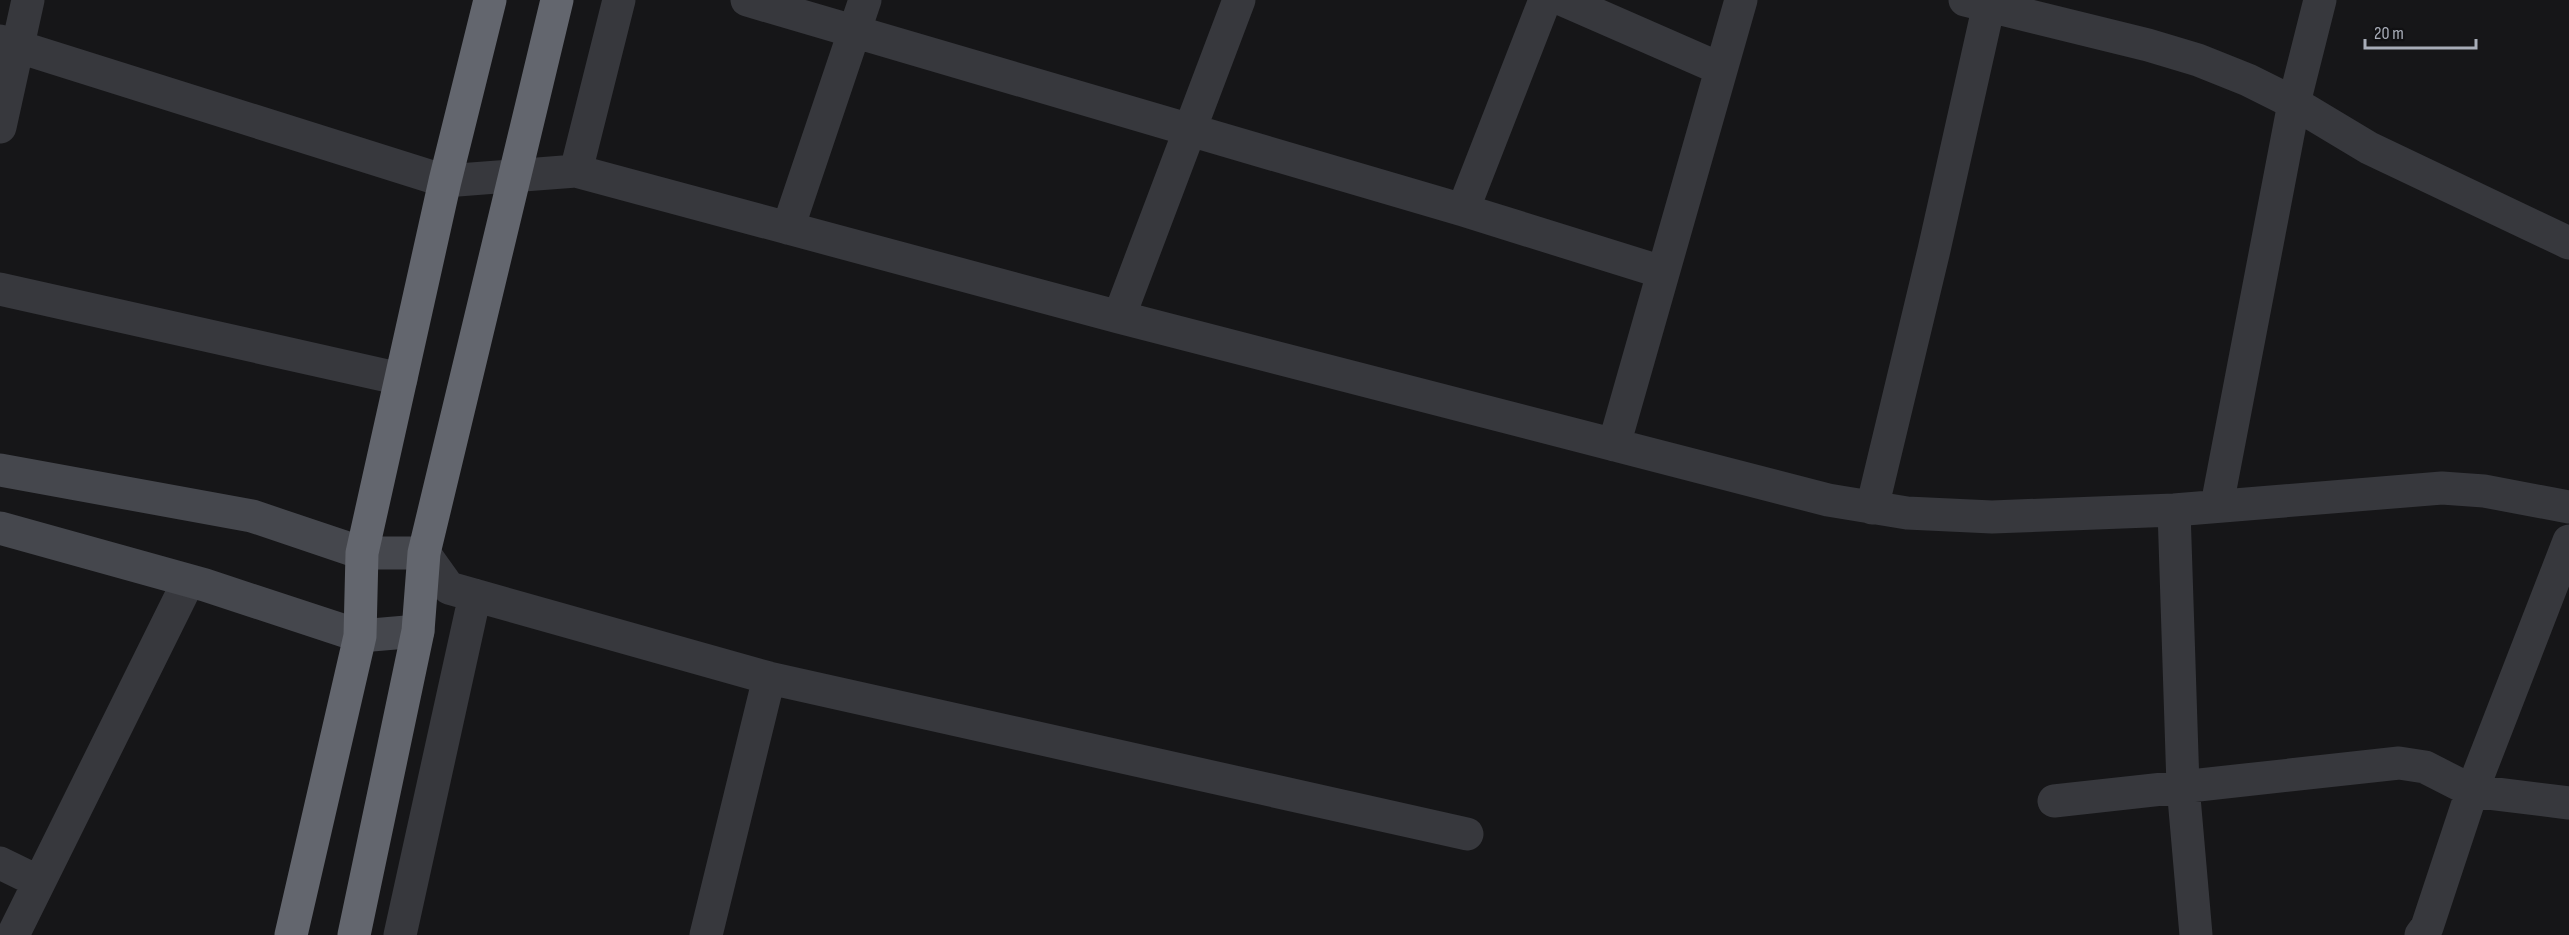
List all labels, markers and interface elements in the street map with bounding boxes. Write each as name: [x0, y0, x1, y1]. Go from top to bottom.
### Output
scale bar: [2365, 12, 2476, 50]
text: 20 m: [2374, 23, 2404, 44]

